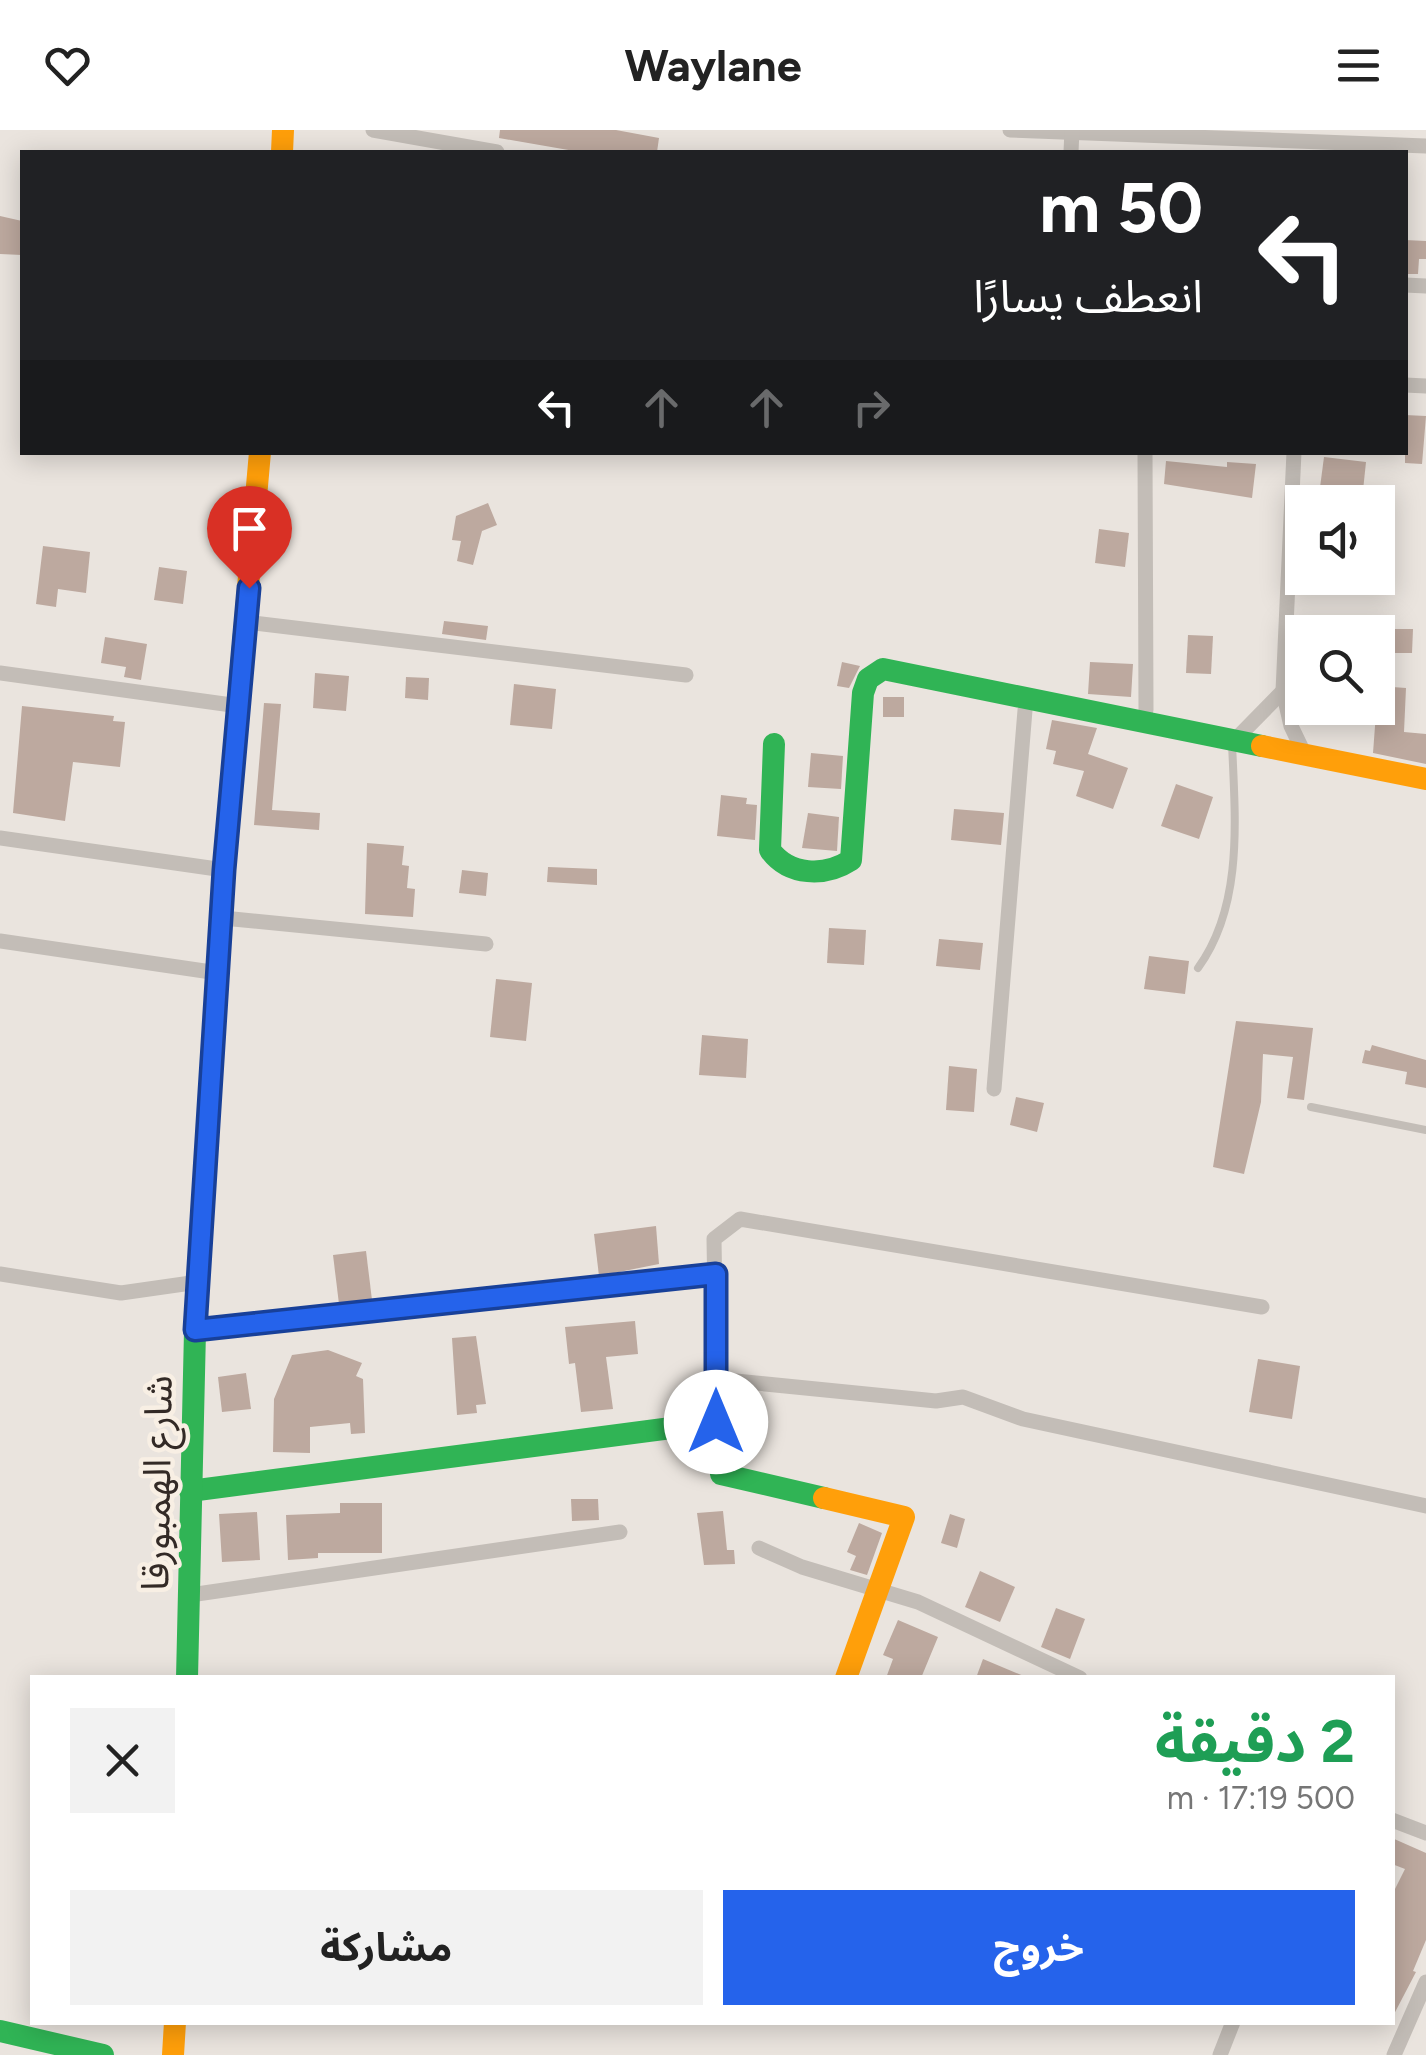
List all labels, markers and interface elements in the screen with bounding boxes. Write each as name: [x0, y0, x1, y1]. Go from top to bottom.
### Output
icon: heart: [40, 38, 95, 93]
text: Waylane: [624, 38, 802, 92]
icon: menu: [1331, 38, 1386, 93]
text: 50 m: [1039, 165, 1203, 250]
icon: left: [1238, 190, 1368, 320]
text: انعطف يسارًا: [973, 269, 1203, 323]
icon: left: [529, 380, 584, 435]
icon: ahead: [634, 380, 689, 435]
icon: ahead: [739, 380, 794, 435]
icon: right: [844, 380, 899, 435]
map controls: [1285, 485, 1395, 725]
button: sound: [1285, 485, 1395, 595]
pin: [207, 486, 292, 589]
icon: arrive: [222, 501, 277, 556]
button: search: [1285, 615, 1395, 725]
position arrow: [664, 1370, 768, 1474]
street label: شارع الهمبورقا: [132, 1375, 187, 1591]
text: 2 دقيقة: [1155, 1705, 1355, 1777]
button: close: [70, 1708, 175, 1813]
text: 500 m · 17:19: [1167, 1779, 1355, 1817]
button: مشاركة: [70, 1890, 703, 2005]
button: خروج: [723, 1890, 1355, 2005]

